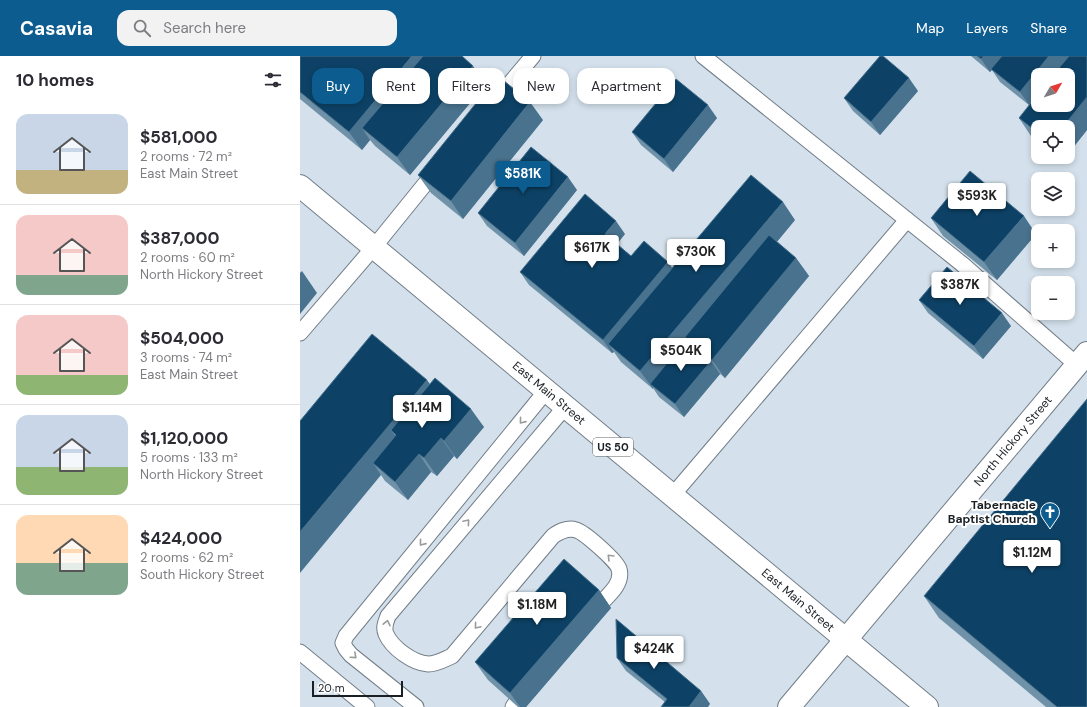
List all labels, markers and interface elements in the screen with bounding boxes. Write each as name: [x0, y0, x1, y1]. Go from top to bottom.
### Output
search box: [117, 10, 397, 46]
text: Casavia: [20, 16, 93, 41]
icon: search: [131, 17, 153, 39]
text: Search here: [163, 18, 246, 38]
text: Map: [916, 19, 944, 37]
text: Layers: [966, 19, 1008, 37]
text: Share: [1030, 19, 1067, 37]
chip: Buy: [312, 68, 364, 104]
chip: Rent: [372, 68, 430, 104]
chip: Filters: [438, 68, 505, 104]
chip: New: [513, 68, 569, 104]
chip: Apartment: [577, 68, 675, 104]
north arrow: [1031, 68, 1075, 112]
map controls: [1031, 68, 1075, 320]
text: 10 homes: [16, 69, 94, 91]
icon: filters: [262, 69, 284, 91]
button: locate: [1031, 120, 1075, 164]
text: $581,000: [140, 126, 218, 148]
icon: home: [48, 130, 96, 178]
text: 2 rooms · 72 m²: [140, 148, 232, 165]
pin: $581K: [495, 161, 551, 195]
text: East Main Street: [140, 165, 238, 182]
text: $581K: [504, 165, 542, 182]
button: layers: [1031, 172, 1075, 216]
pin: $593K: [949, 183, 1005, 217]
text: $593K: [957, 187, 997, 204]
button: +: [1031, 224, 1075, 268]
text: $387,000: [140, 227, 219, 249]
icon: home: [48, 231, 96, 279]
pin: $617K: [564, 235, 620, 269]
text: $617K: [574, 239, 610, 256]
pin: $730K: [668, 239, 724, 273]
text: $730K: [676, 243, 716, 260]
text: 2 rooms · 60 m²: [140, 249, 235, 266]
text: North Hickory Street: [140, 266, 263, 283]
pin: $387K: [932, 272, 988, 306]
text: $387K: [940, 276, 980, 293]
button: −: [1031, 276, 1075, 320]
text: $504,000: [140, 327, 224, 349]
icon: home: [48, 331, 96, 379]
pin: $504K: [653, 338, 709, 372]
text: $504K: [660, 342, 702, 359]
text: 3 rooms · 74 m²: [140, 349, 232, 366]
street label: East Main Street: [509, 358, 589, 428]
text: East Main Street: [140, 366, 238, 383]
street label: North Hickory Street: [970, 392, 1056, 490]
pin: $1.14M: [389, 395, 455, 429]
text: $1.14M: [402, 399, 442, 416]
one-way arrow: [519, 416, 526, 424]
text: $1,120,000: [140, 427, 228, 449]
icon: home: [48, 431, 96, 479]
road number: US 50: [593, 438, 633, 456]
text: 5 rooms · 133 m²: [140, 449, 238, 466]
text: North Hickory Street: [140, 466, 263, 483]
place label: Tabernacle Baptist Church: [948, 497, 1036, 527]
church icon: Tabernacle Baptist Church: [1039, 501, 1061, 529]
one-way arrow: [463, 519, 470, 527]
text: $424,000: [140, 527, 222, 549]
icon: home: [48, 531, 96, 579]
one-way arrow: [419, 539, 426, 546]
pin: $1.12M: [999, 540, 1065, 574]
text: $1.12M: [1012, 544, 1052, 561]
text: 2 rooms · 62 m²: [140, 549, 233, 566]
one-way arrow: [607, 554, 614, 562]
street label: East Main Street: [758, 565, 838, 635]
text: South Hickory Street: [140, 566, 264, 583]
pin: $1.18M: [504, 592, 570, 626]
text: $1.18M: [517, 596, 557, 613]
one-way arrow: [382, 619, 390, 626]
one-way arrow: [475, 621, 482, 629]
pin: $424K: [626, 636, 682, 670]
text: $424K: [634, 640, 674, 657]
one-way arrow: [349, 651, 356, 658]
scale bar: [312, 679, 403, 698]
text: 20 m: [318, 681, 344, 695]

